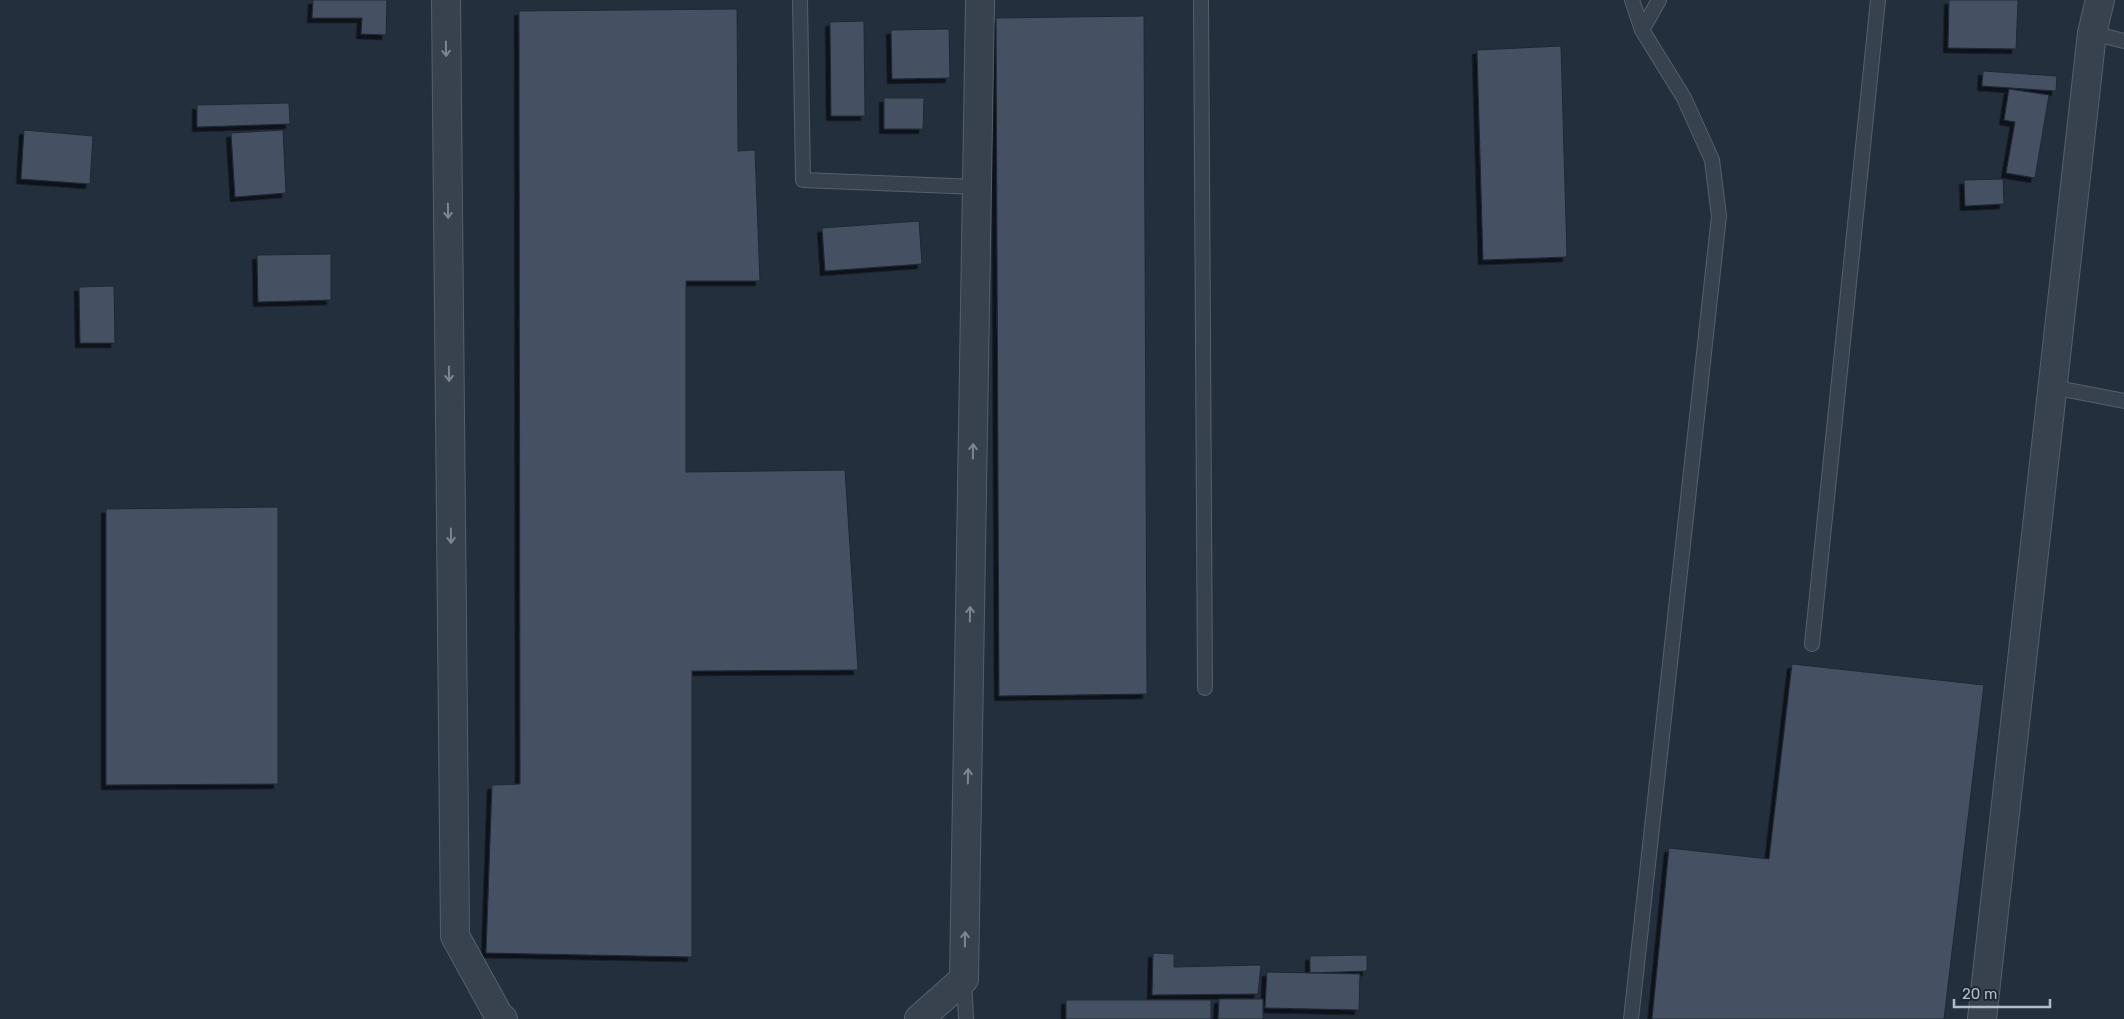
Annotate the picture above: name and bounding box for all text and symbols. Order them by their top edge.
one-way arrow [441,40,451,56]
one-way arrow [443,202,453,219]
one-way arrow [444,365,454,381]
one-way arrow [968,443,978,460]
one-way arrow [446,528,456,544]
one-way arrow [965,606,975,622]
one-way arrow [963,768,972,784]
one-way arrow [960,931,970,947]
scale bar [1954,976,2050,1008]
text: 20 m [1962,985,1997,1003]

